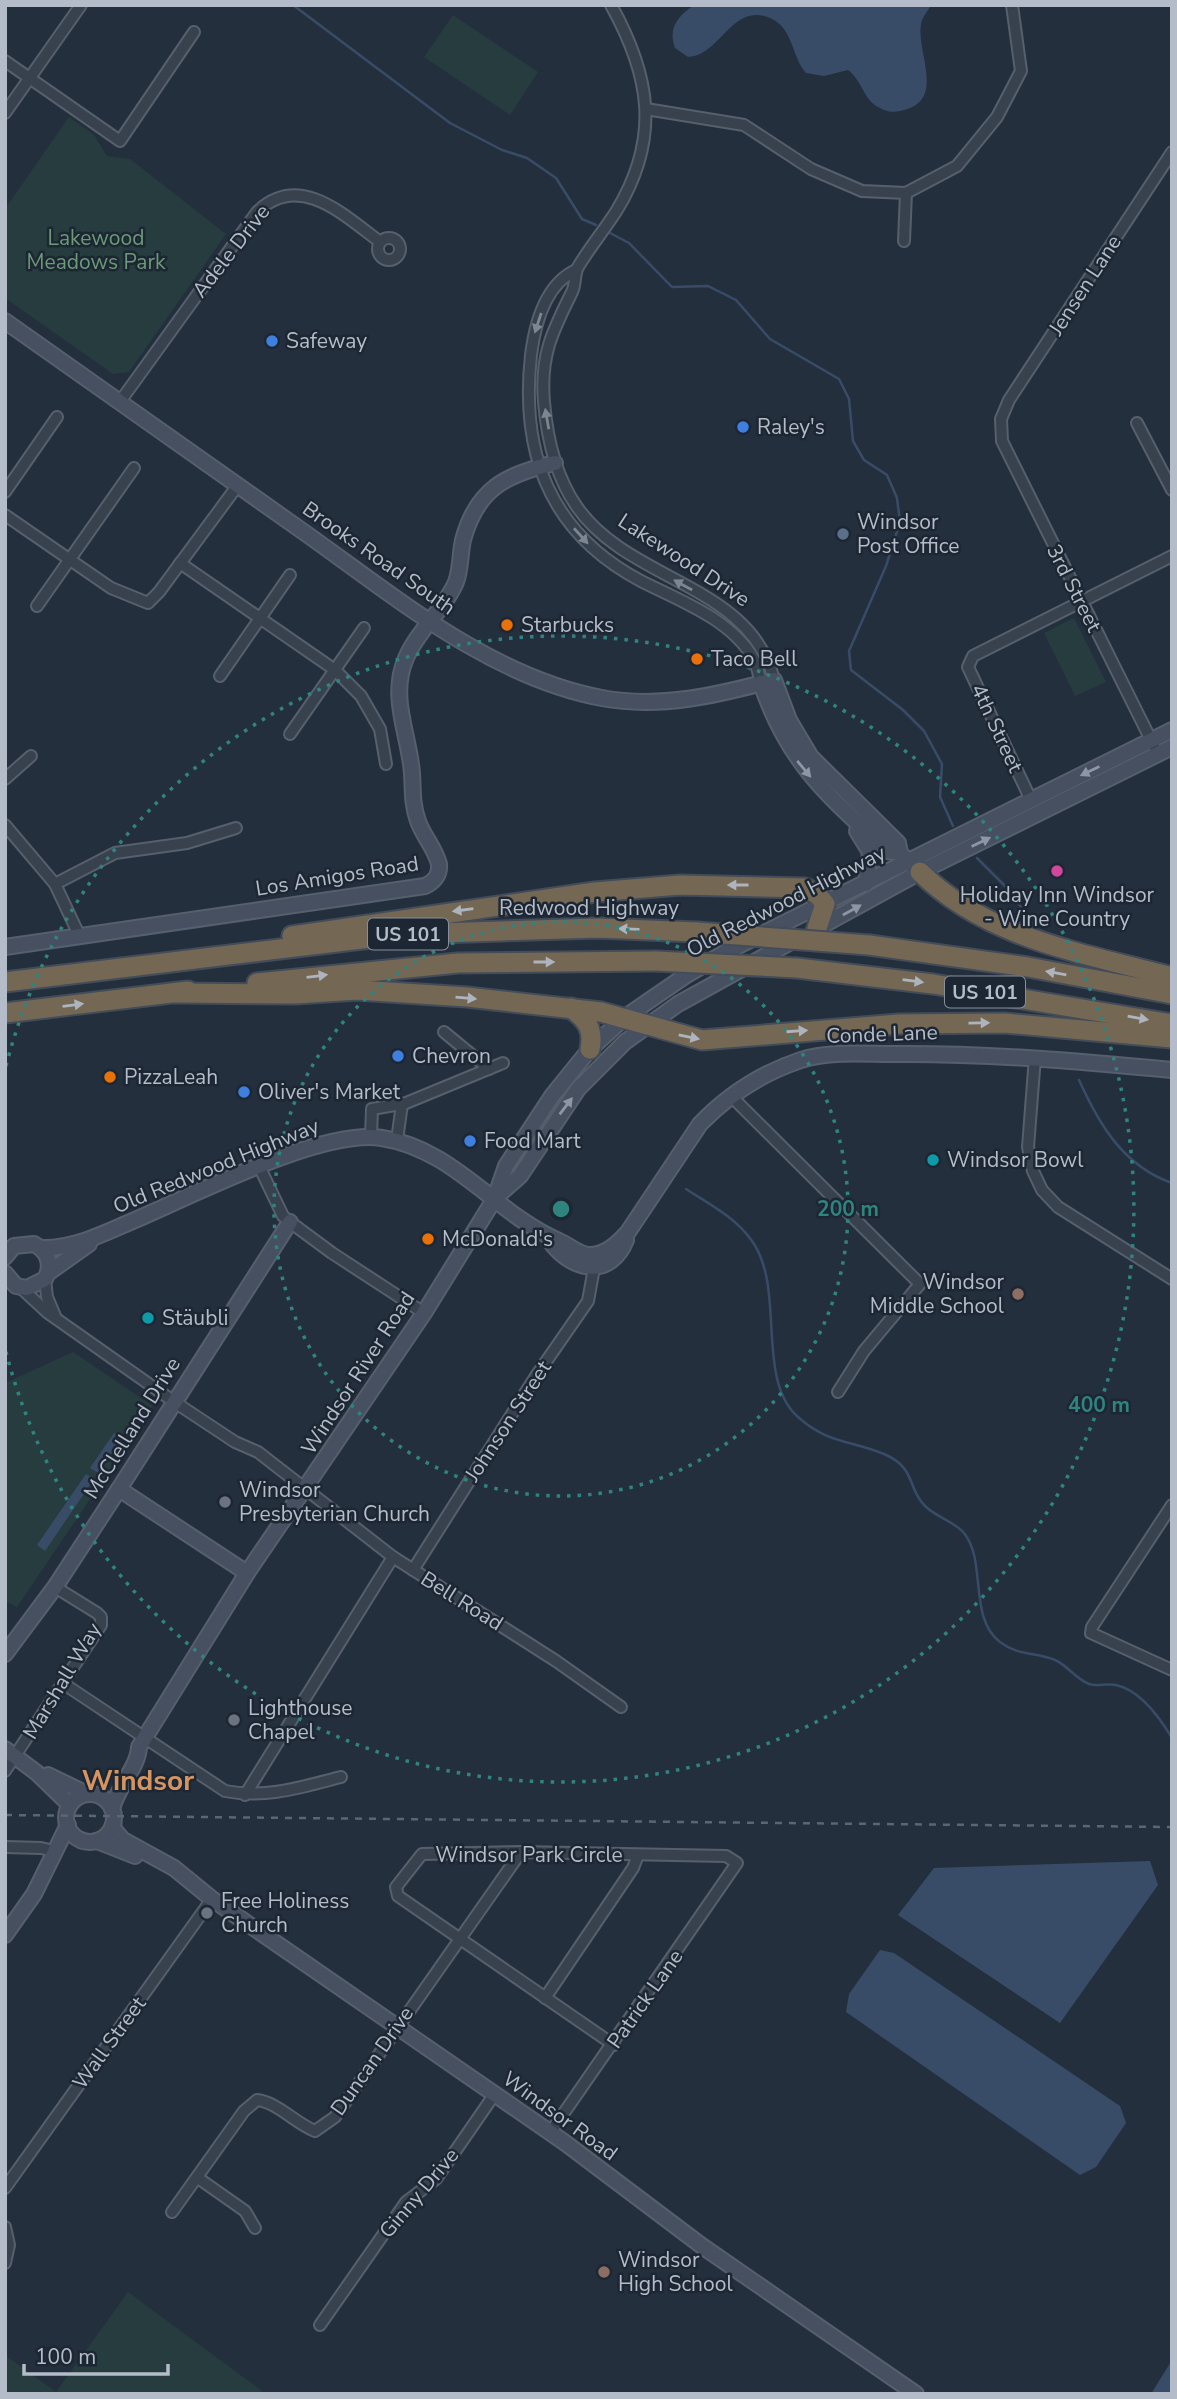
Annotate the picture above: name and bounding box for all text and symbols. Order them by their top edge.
street label: Adele Drive [186,199,276,303]
park label: Lakewood Meadows Park [27,224,166,276]
street label: Jensen Lane [1042,230,1128,341]
one-way arrow [533,313,543,334]
place label: Safeway [286,327,367,355]
marker: Safeway [264,333,280,349]
one-way arrow [541,408,552,430]
place label: Raley's [757,413,825,441]
marker: Raley's [735,419,751,435]
street label: Brooks Road South [297,495,461,621]
street label: Lakewood Drive [613,507,755,613]
place label: Windsor Post Office [857,508,959,560]
marker: Windsor Post Office [835,526,851,542]
one-way arrow [572,527,588,544]
street label: 3rd Street [1040,539,1108,637]
one-way arrow [673,579,693,591]
place label: Starbucks [521,611,614,639]
marker: Starbucks [499,617,515,633]
place label: Taco Bell [711,645,798,673]
marker: Taco Bell [689,651,705,667]
street label: 4th Street [964,679,1030,777]
one-way arrow [796,761,811,778]
one-way arrow [1080,765,1100,776]
one-way arrow [971,836,991,848]
street label: Old Redwood Highway [682,839,890,963]
street label: Los Amigos Road [253,849,421,903]
marker: Holiday Inn Windsor - Wine Country [1049,863,1065,879]
one-way arrow [727,879,749,891]
place label: Holiday Inn Windsor - Wine Country [960,881,1155,933]
street label: Redwood Highway [499,894,679,922]
one-way arrow [842,904,862,916]
one-way arrow [452,905,474,916]
road number: US 101 [368,918,448,950]
one-way arrow [618,924,640,935]
one-way arrow [533,956,555,968]
one-way arrow [1045,967,1067,978]
one-way arrow [306,970,328,981]
one-way arrow [902,976,924,987]
road number: US 101 [945,976,1025,1008]
one-way arrow [455,993,477,1004]
one-way arrow [62,999,84,1010]
one-way arrow [1127,1013,1149,1024]
one-way arrow [969,1017,991,1029]
street label: Conde Lane [826,1018,938,1050]
one-way arrow [786,1026,808,1037]
one-way arrow [678,1032,700,1043]
place label: Chevron [412,1042,491,1070]
marker: Chevron [390,1048,406,1064]
place label: PizzaLeah [124,1063,218,1091]
marker: PizzaLeah [102,1069,118,1085]
place label: Oliver's Market [258,1078,401,1106]
marker: Oliver's Market [236,1084,252,1100]
one-way arrow [559,1097,573,1115]
street label: Old Redwood Highway [109,1112,323,1220]
place label: Food Mart [484,1127,581,1155]
marker: Food Mart [462,1133,478,1149]
place label: Windsor Bowl [947,1146,1084,1174]
marker: Windsor Bowl [925,1152,941,1168]
text: 200 m [817,1195,879,1223]
centre of rings [549,1197,573,1221]
place label: McDonald's [442,1225,553,1253]
marker: McDonald's [420,1231,436,1247]
place label: Windsor Middle School [870,1268,1005,1320]
street label: Windsor River Road [295,1286,421,1460]
marker: Windsor Middle School [1010,1286,1026,1302]
place label: Stäubli [162,1304,228,1332]
marker: Stäubli [140,1310,156,1326]
street label: McClelland Drive [77,1352,187,1504]
street label: Johnson Street [458,1355,558,1488]
text: 400 m [1068,1391,1130,1419]
place label: Windsor Presbyterian Church [239,1476,430,1528]
marker: Windsor Presbyterian Church [217,1494,233,1510]
street label: Bell Road [416,1565,508,1637]
street label: Marshall Way [16,1617,108,1744]
place label: Lighthouse Chapel [248,1694,353,1746]
marker: Lighthouse Chapel [226,1712,242,1728]
district label: Windsor [82,1762,194,1800]
street label: Windsor Park Circle [435,1841,623,1869]
place label: Free Holiness Church [221,1887,349,1939]
marker: Free Holiness Church [199,1905,215,1921]
street label: Patrick Lane [601,1944,689,2054]
street label: Wall Street [66,1990,152,2095]
street label: Duncan Drive [324,2001,420,2121]
street label: Windsor Road [497,2065,623,2167]
street label: Ginny Drive [373,2142,465,2244]
place label: Windsor High School [618,2246,733,2298]
marker: Windsor High School [596,2264,612,2280]
scale bar [24,2332,168,2376]
text: 100 m [35,2343,96,2371]

